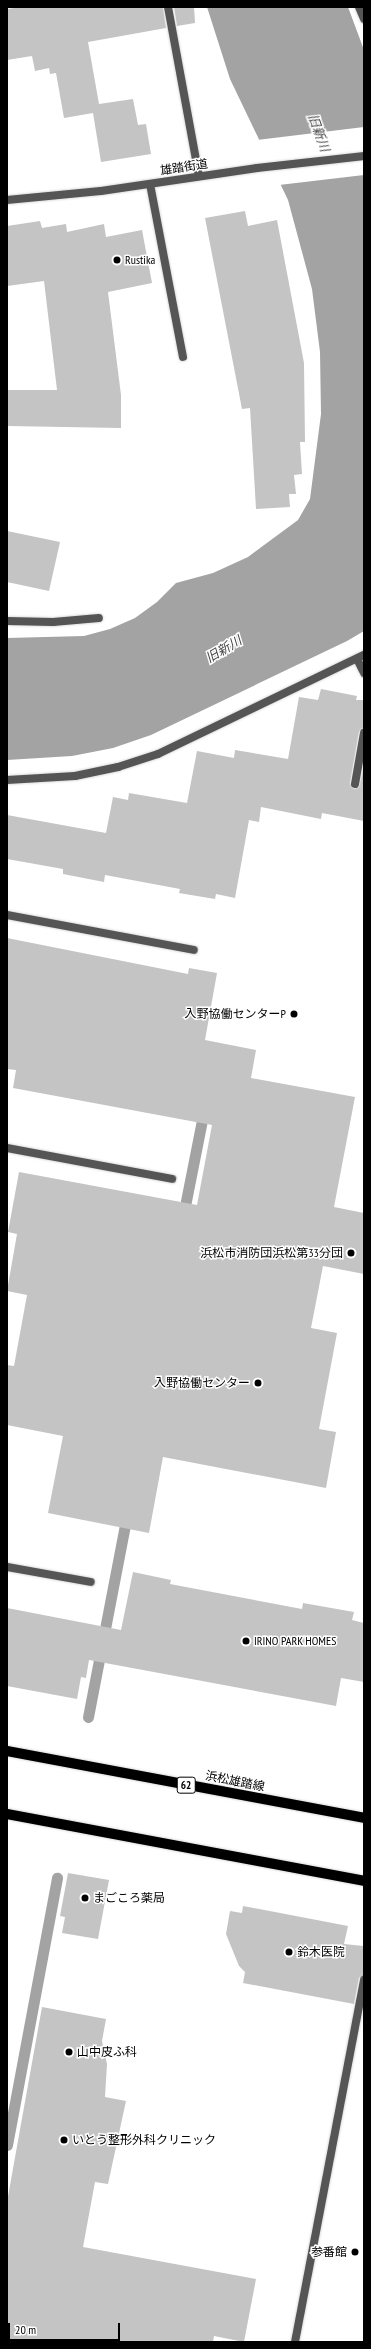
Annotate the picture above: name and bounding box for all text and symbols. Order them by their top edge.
water label: 旧新川 [304,112,332,154]
street label: 雄踏街道 [159,156,209,178]
place label: Rustika [125,253,155,267]
marker: Rustika [112,255,122,265]
water label: 旧新川 [203,633,245,667]
place label: 入野協働センターP [185,1007,286,1021]
marker: 入野協働センターP [289,1009,299,1019]
place label: 浜松市消防団浜松第33分団 [200,1246,343,1260]
marker: 浜松市消防団浜松第33分団 [346,1248,356,1258]
place label: 入野協働センター [154,1376,250,1390]
marker: 入野協働センター [253,1378,263,1388]
place label: IRINO PARK HOMES [254,1634,337,1648]
marker: IRINO PARK HOMES [241,1636,251,1646]
street label: 浜松雄踏線 [204,1768,266,1794]
road number: 62 [176,1776,196,1794]
place label: まごころ薬局 [93,1891,165,1905]
marker: まごころ薬局 [80,1893,90,1903]
place label: 鈴木医院 [297,1945,345,1959]
marker: 鈴木医院 [284,1947,294,1957]
place label: 山中皮ふ科 [77,2045,137,2059]
marker: 山中皮ふ科 [64,2047,74,2057]
place label: いとう整形外科クリニック [72,2133,216,2147]
marker: いとう整形外科クリニック [59,2135,69,2145]
place label: 参番館 [311,2245,347,2259]
marker: 参番館 [350,2247,360,2257]
scale bar [10,2315,122,2341]
text: 20 m [15,2322,36,2337]

